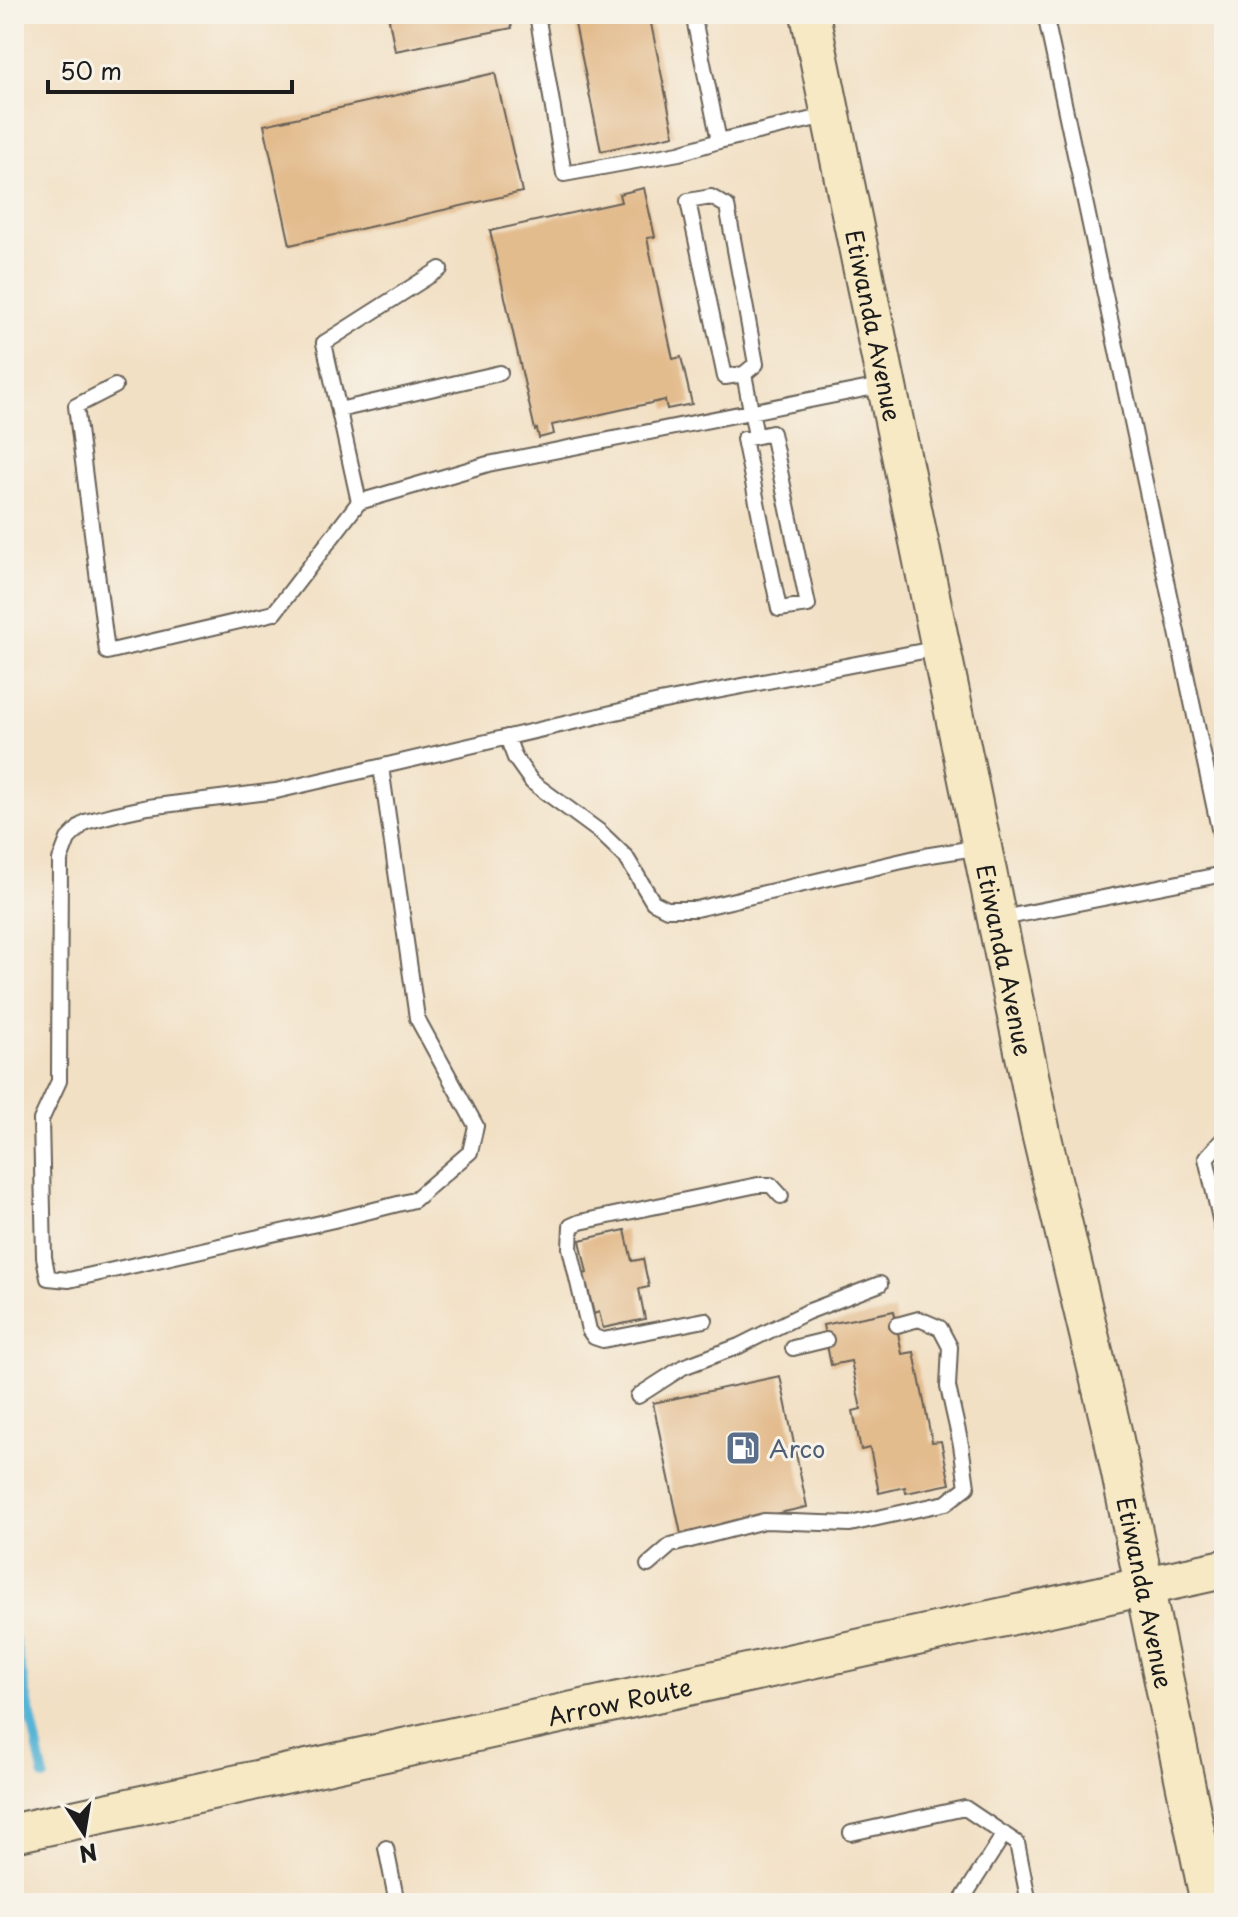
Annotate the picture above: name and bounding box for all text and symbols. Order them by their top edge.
scale bar [48,44,292,94]
text: 50 m [60,52,122,88]
street label: Etiwanda Avenue [837,226,912,425]
street label: Etiwanda Avenue [968,861,1043,1059]
fuel station icon: Arco [724,1429,762,1467]
place label: Arco [769,1430,825,1466]
street label: Etiwanda Avenue [1108,1493,1183,1692]
street label: Arrow Route [544,1668,695,1734]
north arrow [44,1793,124,1873]
text: N [77,1836,100,1872]

